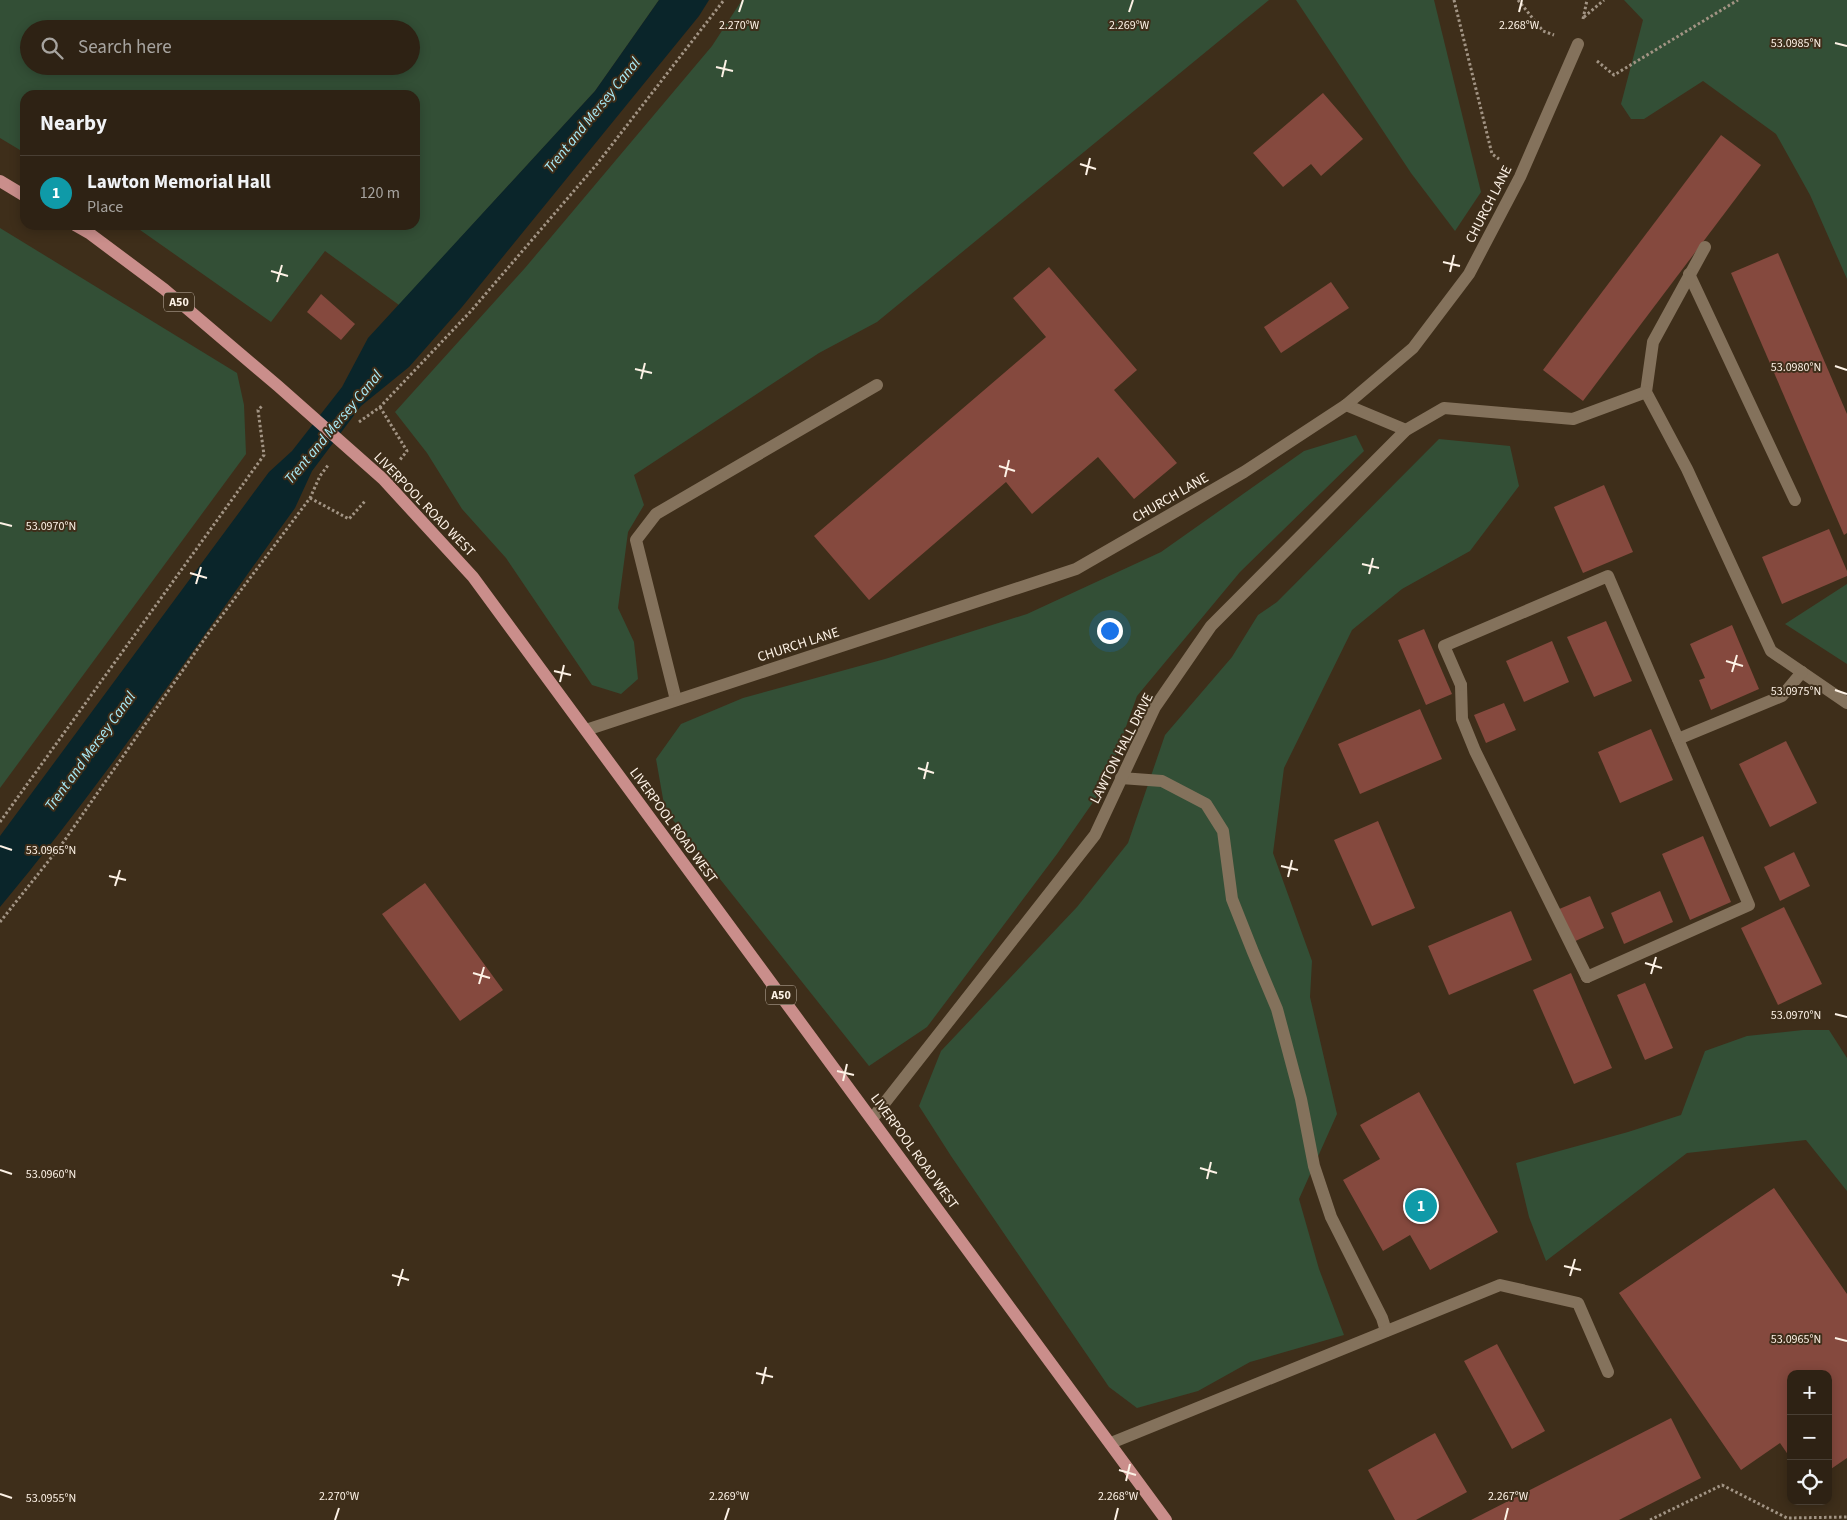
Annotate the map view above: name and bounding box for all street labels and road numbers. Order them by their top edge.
street label: CHURCH LANE [1461,162,1517,247]
road number: A50 [164,292,194,312]
street label: LIVERPOOL ROAD WEST [369,448,480,562]
street label: CHURCH LANE [1129,468,1212,528]
street label: CHURCH LANE [755,622,842,668]
street label: LAWTON HALL DRIVE [1085,690,1158,807]
street label: LIVERPOOL ROAD WEST [624,764,722,888]
road number: A50 [766,986,796,1004]
street label: LIVERPOOL ROAD WEST [865,1090,963,1214]

